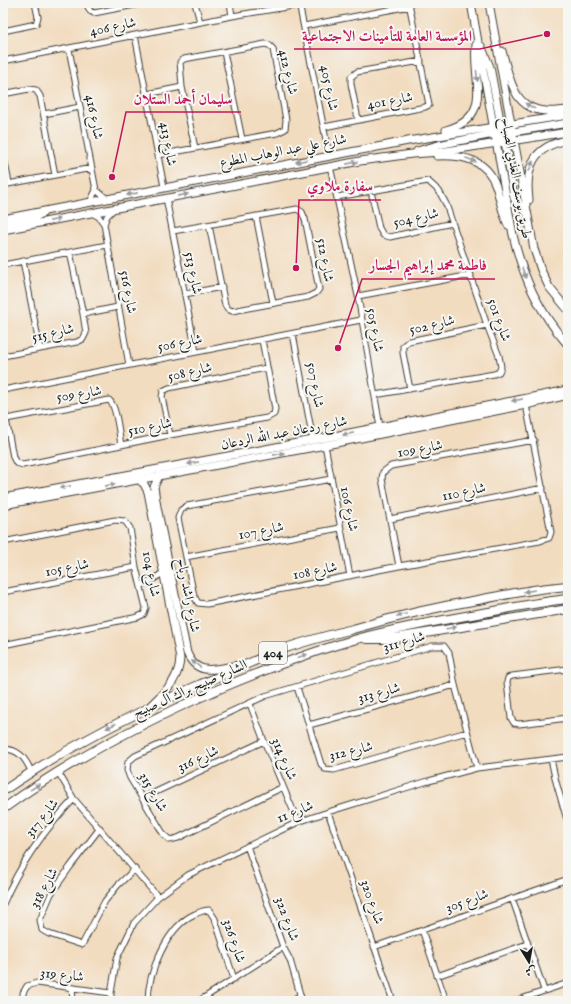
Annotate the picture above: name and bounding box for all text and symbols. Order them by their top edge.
street label: شارع 406 [88,13,138,43]
callout: المؤسسة العامة للتأمينات الاجتماعية [294,22,480,49]
text: المؤسسة العامة للتأمينات الاجتماعية [302,25,472,46]
street label: شارع 412 [272,48,302,97]
street label: شارع 405 [314,64,342,113]
one-way arrow [474,70,480,82]
callout: سليمان أحمد الستلان [126,85,241,112]
text: سليمان أحمد الستلان [133,88,233,109]
street label: شارع 401 [366,88,415,116]
street label: شارع 416 [79,93,107,141]
one-way arrow [524,103,536,110]
street label: طريق يوسف العذبي الصباح [493,116,536,241]
street label: شارع 413 [153,120,181,168]
street label: شارع علي عبد الوهاب المطوع [218,130,349,175]
one-way arrow [295,158,307,164]
one-way arrow [466,158,478,164]
one-way arrow [345,159,358,165]
one-way arrow [528,160,534,171]
callout: سفارة ملاوي [299,173,381,200]
text: سفارة ملاوي [307,177,373,198]
one-way arrow [126,191,138,197]
one-way arrow [177,192,189,198]
street label: شارع 504 [391,204,441,234]
one-way arrow [49,216,61,222]
street label: شارع 512 [310,237,338,284]
street label: شارع 513 [178,250,206,296]
callout: فاطمة محمد إبراهيم الجسار [362,252,495,279]
text: فاطمة محمد إبراهيم الجسار [367,256,487,280]
one-way arrow [521,267,527,279]
street label: شارع 516 [113,269,141,315]
street label: شارع 501 [481,296,515,345]
street label: شارع 505 [360,307,388,354]
street label: شارع 502 [408,311,457,341]
street label: شارع 515 [30,319,76,349]
street label: شارع 506 [156,330,204,358]
street label: شارع 508 [166,358,214,388]
street label: شارع 507 [300,361,328,410]
street label: شارع 509 [55,382,103,408]
one-way arrow [511,398,523,404]
street label: شارع ردعان عبد الله الردعان [219,409,349,456]
street label: شارع 510 [126,414,174,442]
one-way arrow [342,431,354,437]
street label: شارع 109 [396,436,444,464]
one-way arrow [273,450,285,456]
one-way arrow [187,460,199,466]
street label: شارع 110 [440,479,488,507]
one-way arrow [104,482,116,488]
one-way arrow [59,484,71,490]
street label: شارع 106 [334,485,362,533]
street label: شارع 107 [237,518,286,546]
street label: شارع 104 [136,550,164,599]
street label: شارع 105 [43,555,91,583]
street label: شارع راشد رباح [169,556,204,634]
street label: شارع 108 [291,558,339,586]
one-way arrow [523,588,535,594]
one-way arrow [396,613,408,619]
one-way arrow [445,625,457,631]
street label: شارع 311 [381,627,428,659]
road number: 404 [259,642,287,664]
one-way arrow [297,653,309,659]
street label: الشارع صبيح براك آل صبيح [130,656,251,725]
one-way arrow [191,660,202,668]
street label: شارع 313 [356,679,403,709]
one-way arrow [105,723,117,729]
street label: شارع 314 [265,735,301,784]
street label: شارع 312 [327,737,375,767]
street label: شارع 316 [174,742,222,778]
street label: شارع 315 [133,769,172,816]
one-way arrow [29,783,41,790]
street label: شارع 317 [21,795,65,842]
street label: شارع 11 [274,797,317,829]
street label: شارع 318 [26,865,64,912]
street label: شارع 320 [354,877,388,927]
street label: شارع 305 [443,885,492,919]
street label: شارع 322 [269,894,303,944]
street label: شارع 326 [217,917,250,966]
north arrow [509,942,549,982]
text: ش [524,963,537,979]
street label: شارع 319 [39,964,85,988]

